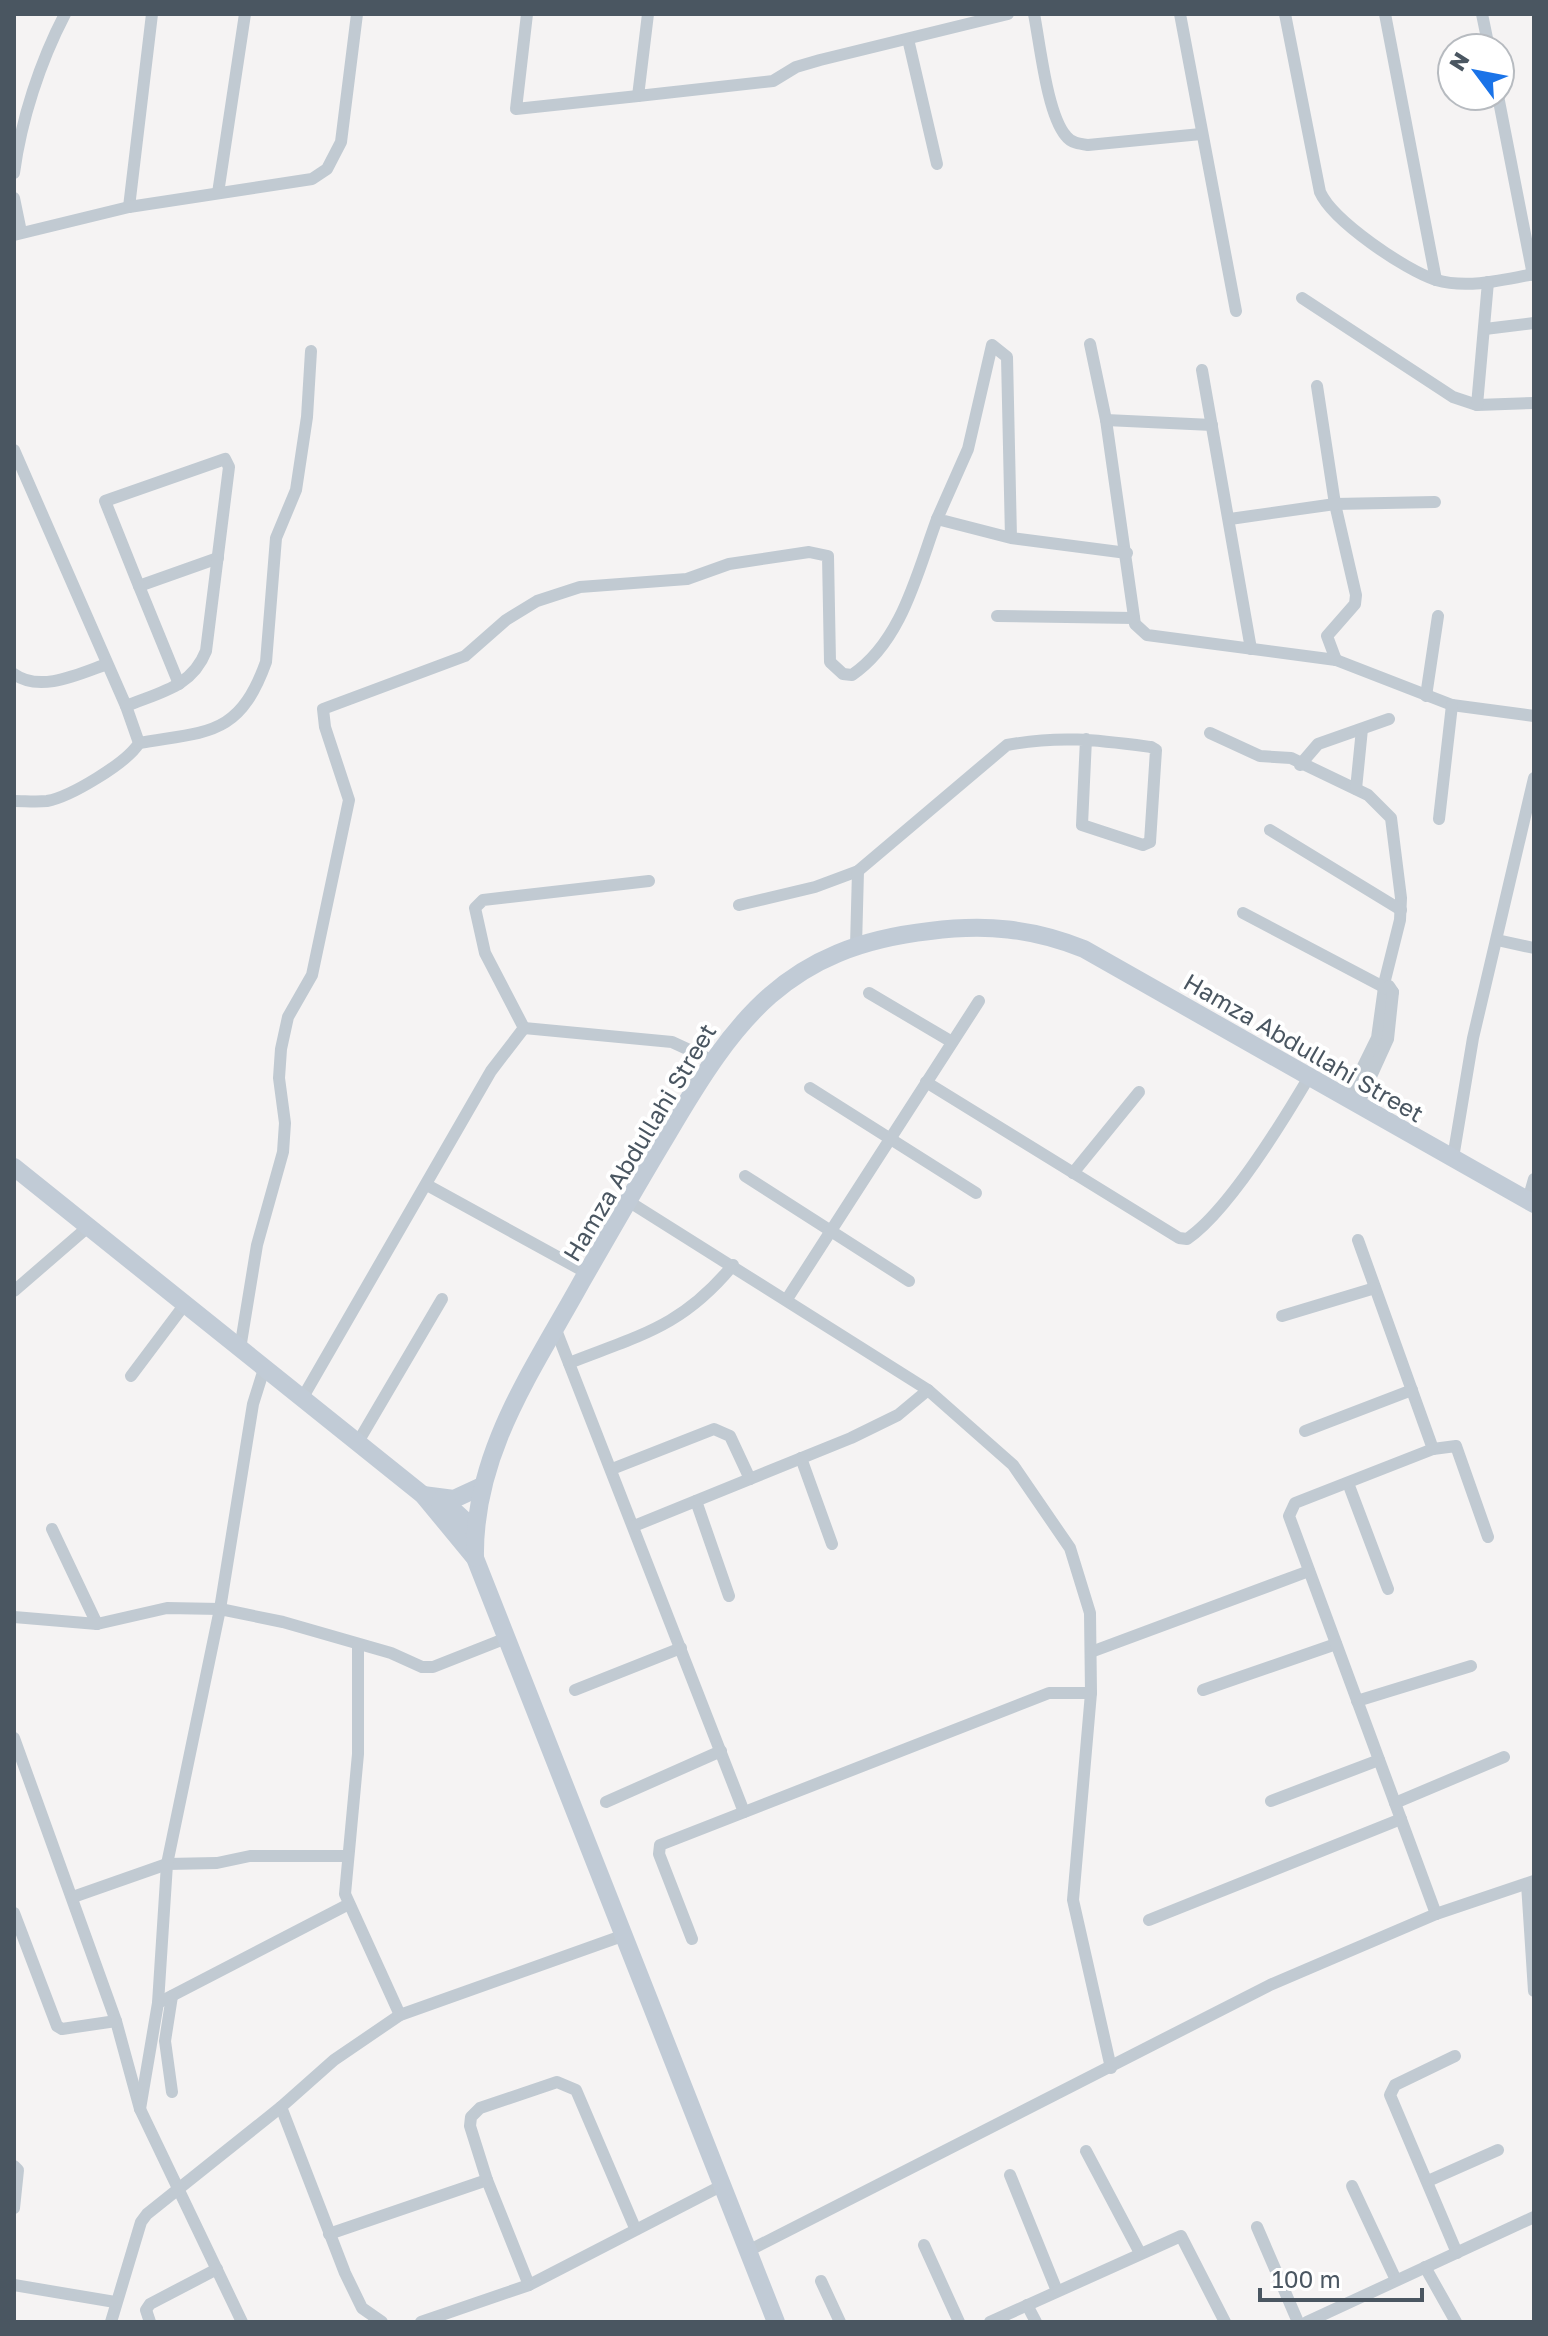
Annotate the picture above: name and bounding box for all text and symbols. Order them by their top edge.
north arrow [1436,32,1516,112]
text: N [1443,47,1474,75]
street label: Hamza Abdullahi Street [1179,966,1429,1128]
street label: Hamza Abdullahi Street [556,1018,722,1266]
scale bar [1260,2252,1422,2302]
text: 100 m [1272,2264,1341,2293]

